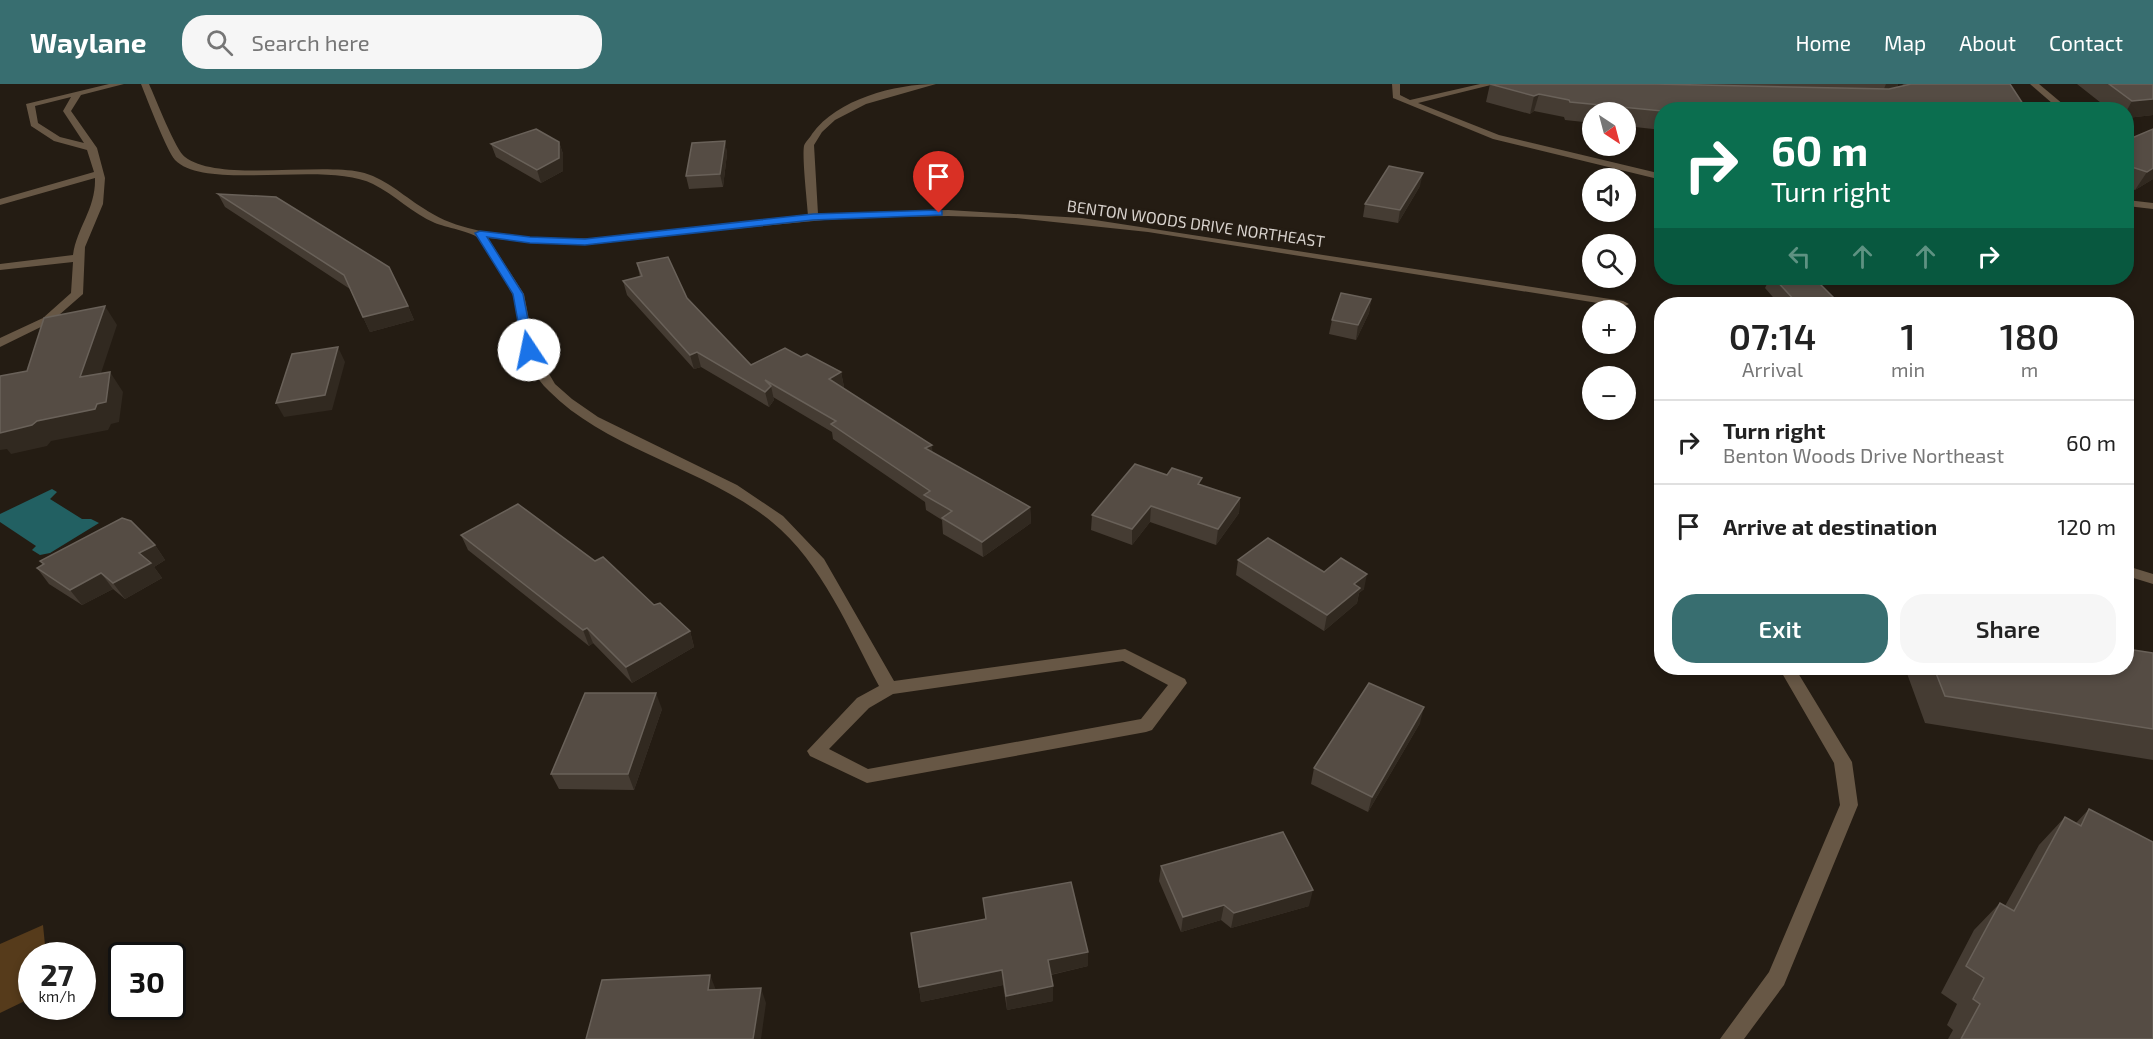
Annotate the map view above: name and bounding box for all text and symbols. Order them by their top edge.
search box [182,15,602,69]
text: Waylane [30,25,146,59]
icon: search [203,26,236,59]
text: Search here [251,29,370,55]
text: Home [1795,30,1851,55]
text: Map [1884,30,1926,55]
text: About [1959,30,2016,55]
text: Contact [2049,30,2123,55]
north arrow [1582,102,1636,156]
map controls [1582,102,1636,420]
text: 60 m [1771,124,1868,174]
icon: right [1672,126,1750,204]
pin [913,151,964,213]
icon: arrive [922,160,955,193]
button: sound [1582,168,1636,222]
text: Turn right [1771,175,1891,207]
street label: BENTON WOODS DRIVE NORTHEAST [1066,195,1326,251]
button: search [1582,234,1636,288]
icon: left [1783,240,1816,273]
icon: ahead [1846,240,1879,273]
icon: ahead [1909,240,1942,273]
icon: right [1972,240,2005,273]
button: + [1582,300,1636,354]
text: 07:14 [1729,314,1816,357]
text: 1 [1901,314,1916,357]
text: 180 [2000,314,2059,357]
position arrow [497,318,561,382]
text: Arrival [1742,357,1803,381]
text: min [1891,357,1925,381]
text: m [2021,357,2038,381]
button: − [1582,366,1636,420]
text: Turn right [1723,417,1825,443]
icon: right [1672,426,1705,459]
text: 60 m [2066,429,2116,455]
text: Benton Woods Drive Northeast [1723,443,2004,467]
icon: arrive [1672,510,1705,543]
text: Arrive at destination [1723,513,1937,539]
text: 120 m [2057,513,2116,539]
button: Exit [1672,594,1888,663]
button: Share [1900,594,2116,663]
speed limit sign: 30 [108,942,186,1020]
text: 27 [40,956,74,992]
text: km/h [38,987,76,1005]

